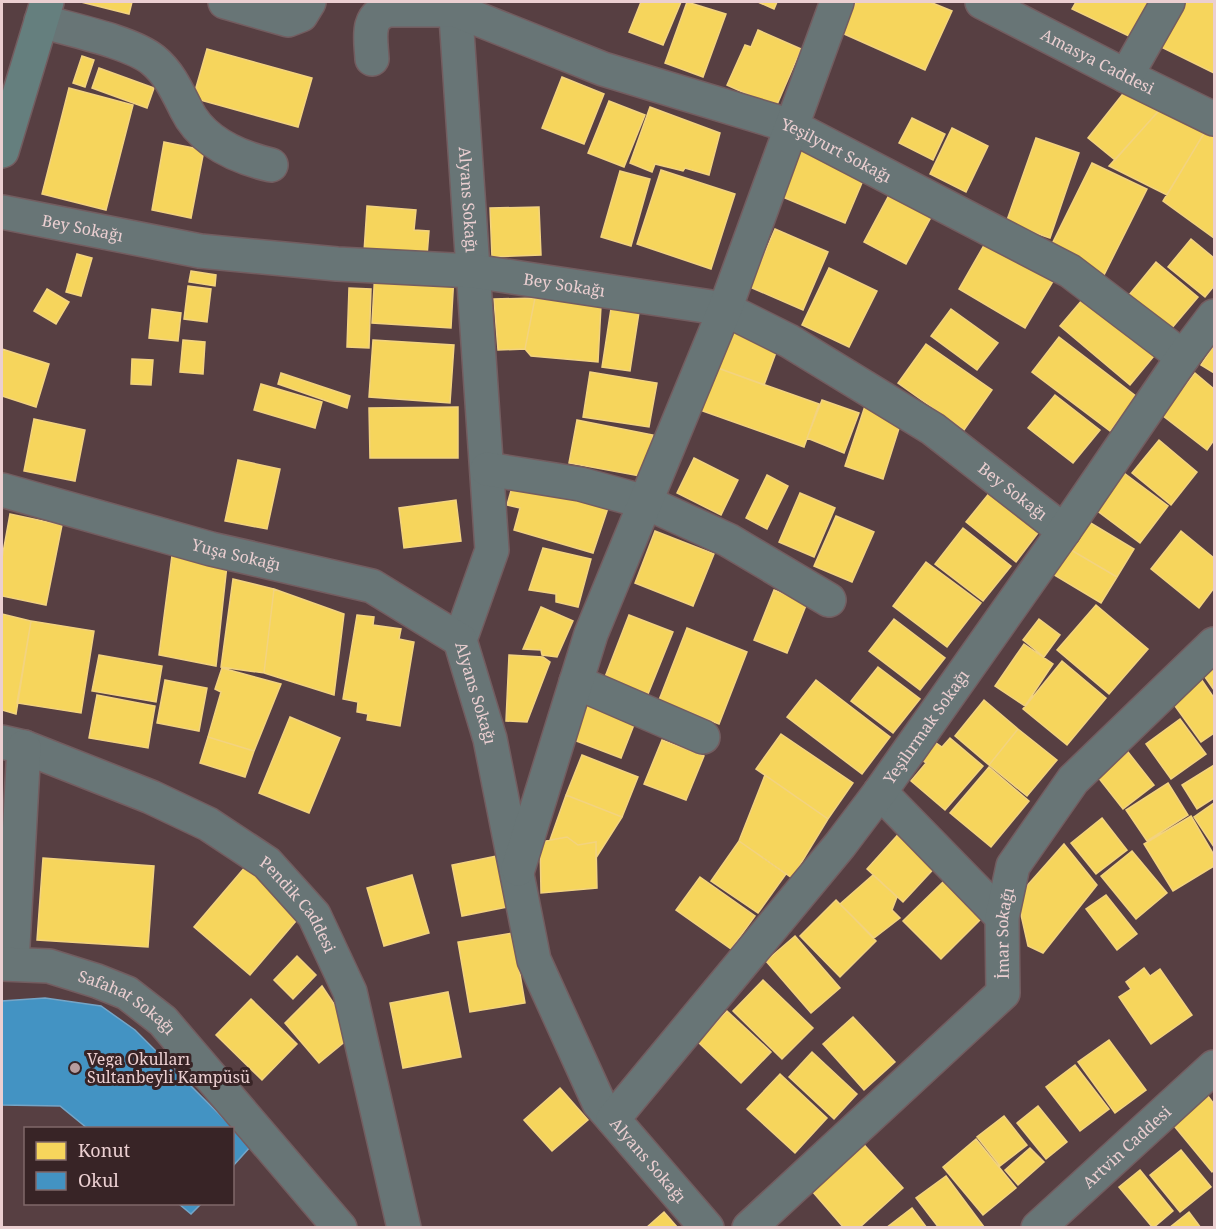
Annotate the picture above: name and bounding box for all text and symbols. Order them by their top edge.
street label: Amasya Caddesi [1037,23,1158,99]
street label: Yeşilyurt Sokağı [778,112,896,187]
street label: Alyans Sokağı [454,146,483,253]
street label: Bey Sokağı [40,209,125,247]
street label: Bey Sokağı [522,268,607,302]
street label: Bey Sokağı [974,457,1052,525]
street label: Yuşa Sokağı [188,533,283,576]
street label: Alyans Sokağı [450,639,502,746]
street label: Yeşilırmak Sokağı [877,665,974,789]
street label: Pendik Caddesi [256,850,341,956]
street label: İmar Sokağı [991,885,1019,979]
street label: Safahat Sokağı [75,965,181,1039]
place label: Vega Okulları Sultanbeyli Kampüsü [87,1048,250,1088]
marker: Vega Okulları Sultanbeyli Kampüsü [68,1061,82,1075]
street label: Artvin Caddesi [1078,1101,1176,1193]
street label: Alyans Sokağı [605,1113,691,1207]
legend [24,1127,234,1205]
text: Konut [78,1138,130,1162]
text: Okul [78,1168,119,1192]

